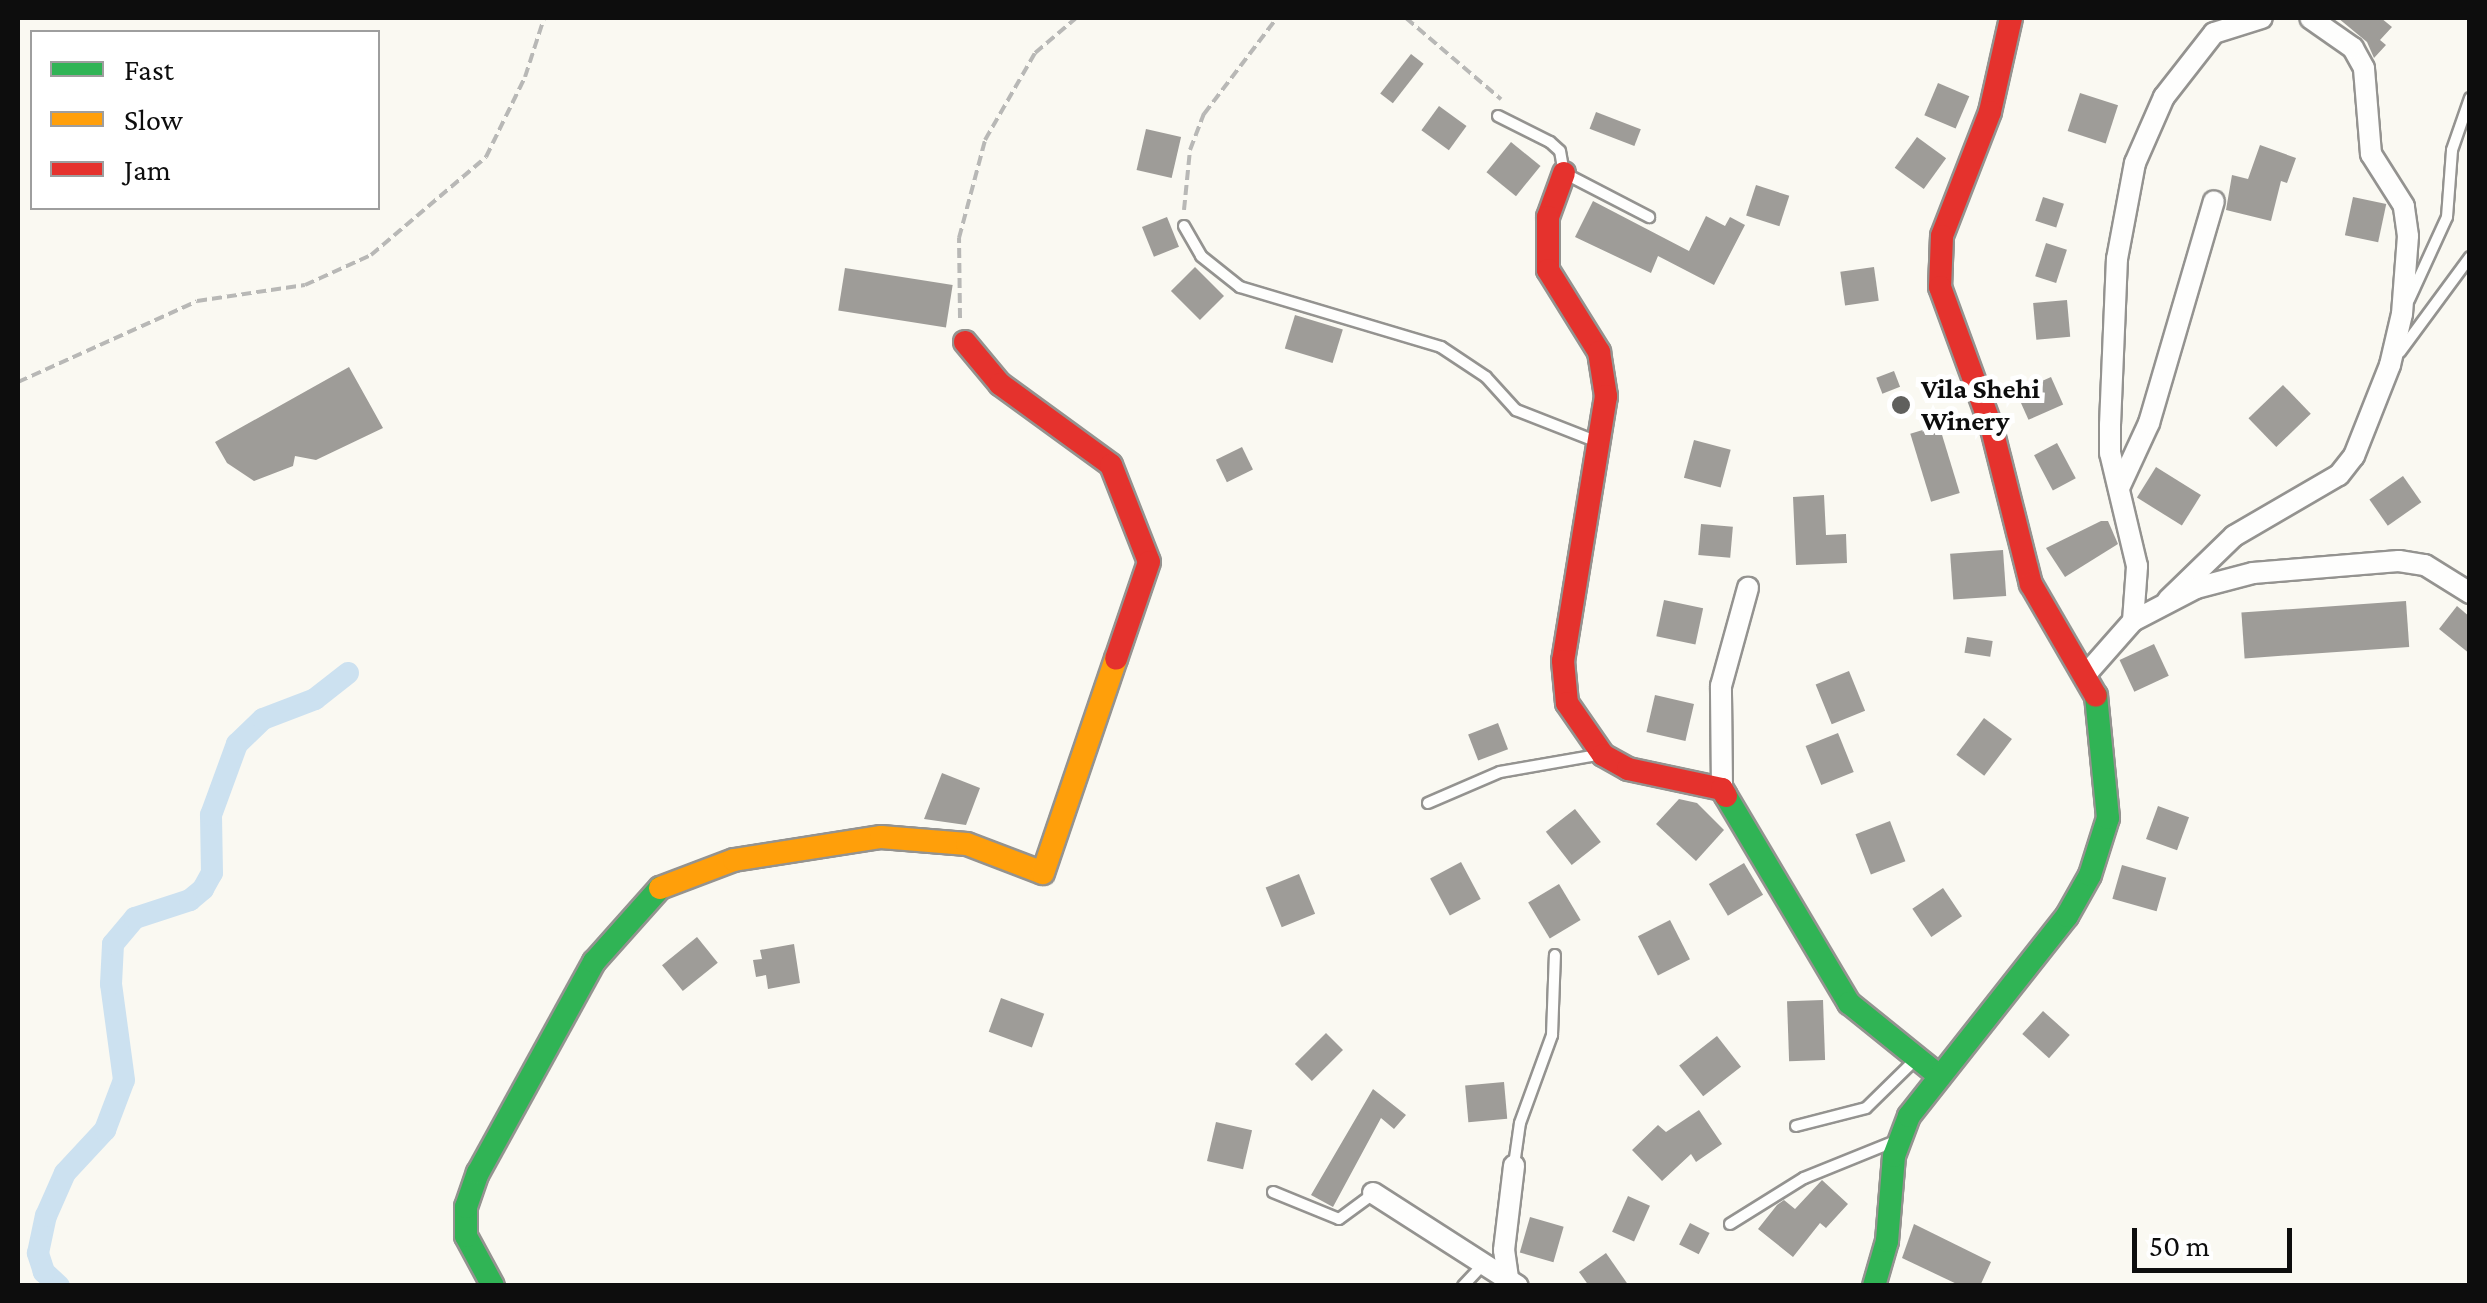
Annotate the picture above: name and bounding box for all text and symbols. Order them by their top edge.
legend [30,30,380,210]
text: Fast [124,53,174,86]
text: Slow [124,103,183,136]
text: Jam [124,153,171,186]
place label: Vila Shehi Winery [1921,372,2040,438]
marker: Vila Shehi Winery [1890,394,1912,416]
scale bar [2137,1208,2297,1270]
text: 50 m [2149,1229,2210,1262]

